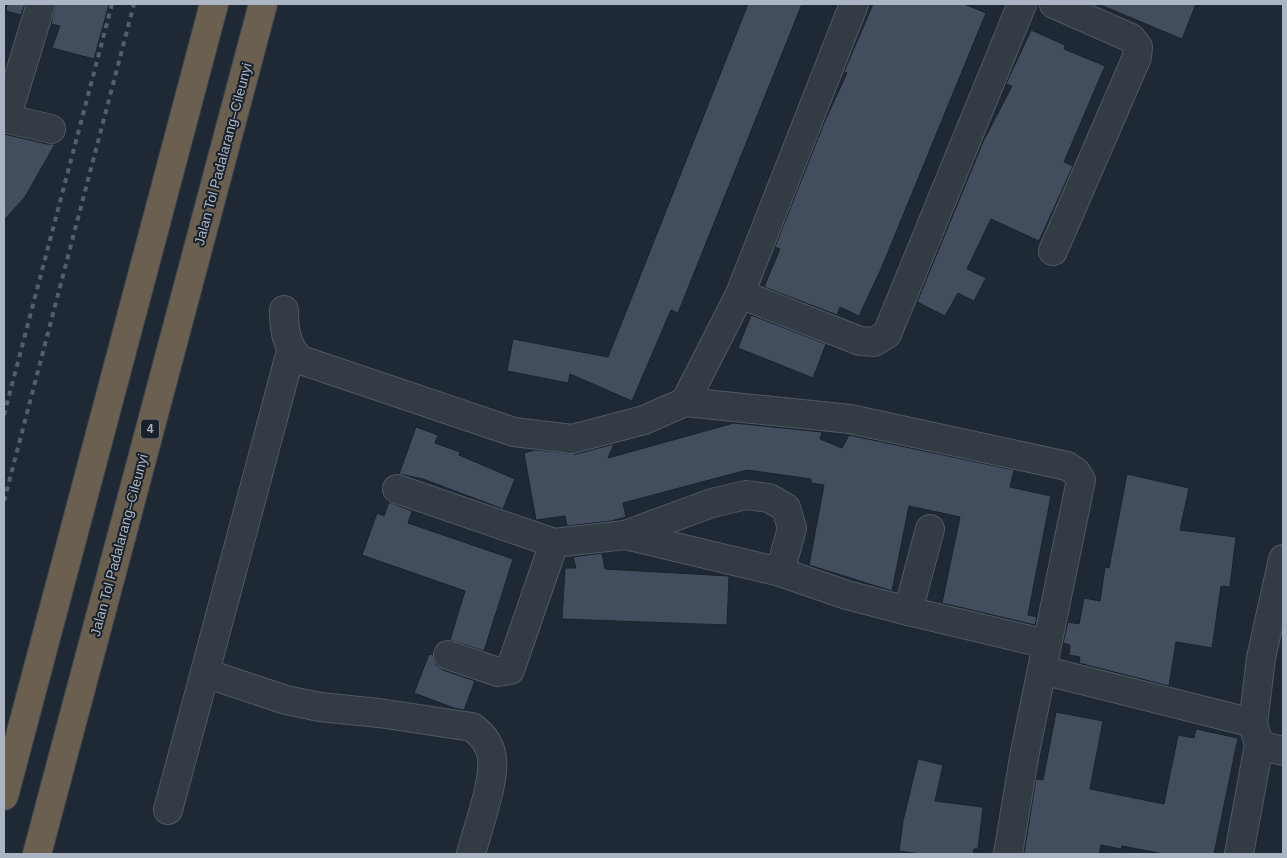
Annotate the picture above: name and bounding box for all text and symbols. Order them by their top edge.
street label: Jalan Tol Padalarang–Cileunyi [191,61,255,247]
road number: 4 [141,419,159,438]
street label: Jalan Tol Padalarang–Cileunyi [87,452,151,638]

